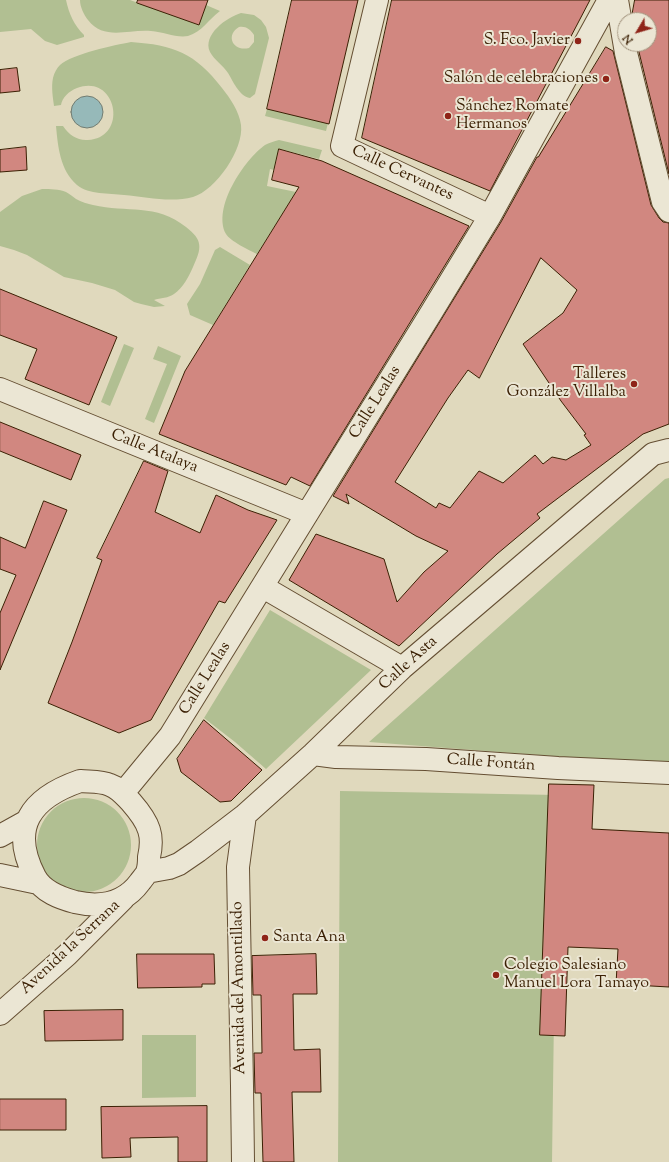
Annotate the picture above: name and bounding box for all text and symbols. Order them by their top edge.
north arrow [617,12,657,52]
text: N [619,30,637,47]
place label: S. Fco. Javier [484,31,570,51]
marker: S. Fco. Javier [573,36,583,46]
place label: Salón de celebraciones [444,69,598,89]
marker: Salón de celebraciones [601,74,611,84]
place label: Sánchez Romate Hermanos [456,97,569,135]
marker: Sánchez Romate Hermanos [443,111,453,121]
street label: Calle Cervantes [348,142,456,206]
street label: Calle Lealas [346,363,406,443]
place label: Talleres González Villalba [507,365,626,403]
marker: Talleres González Villalba [629,379,639,389]
street label: Calle Atalaya [108,426,200,478]
street label: Calle Asta [376,633,442,695]
street label: Calle Lealas [176,639,236,719]
street label: Calle Fontán [446,751,536,777]
street label: Avenida la Serrana [17,897,125,999]
street label: Avenida del Amontillado [229,901,251,1075]
place label: Santa Ana [273,928,345,948]
marker: Santa Ana [260,933,270,943]
place label: Colegio Salesiano Manuel Lora Tamayo [504,956,649,994]
marker: Colegio Salesiano Manuel Lora Tamayo [491,970,501,980]

